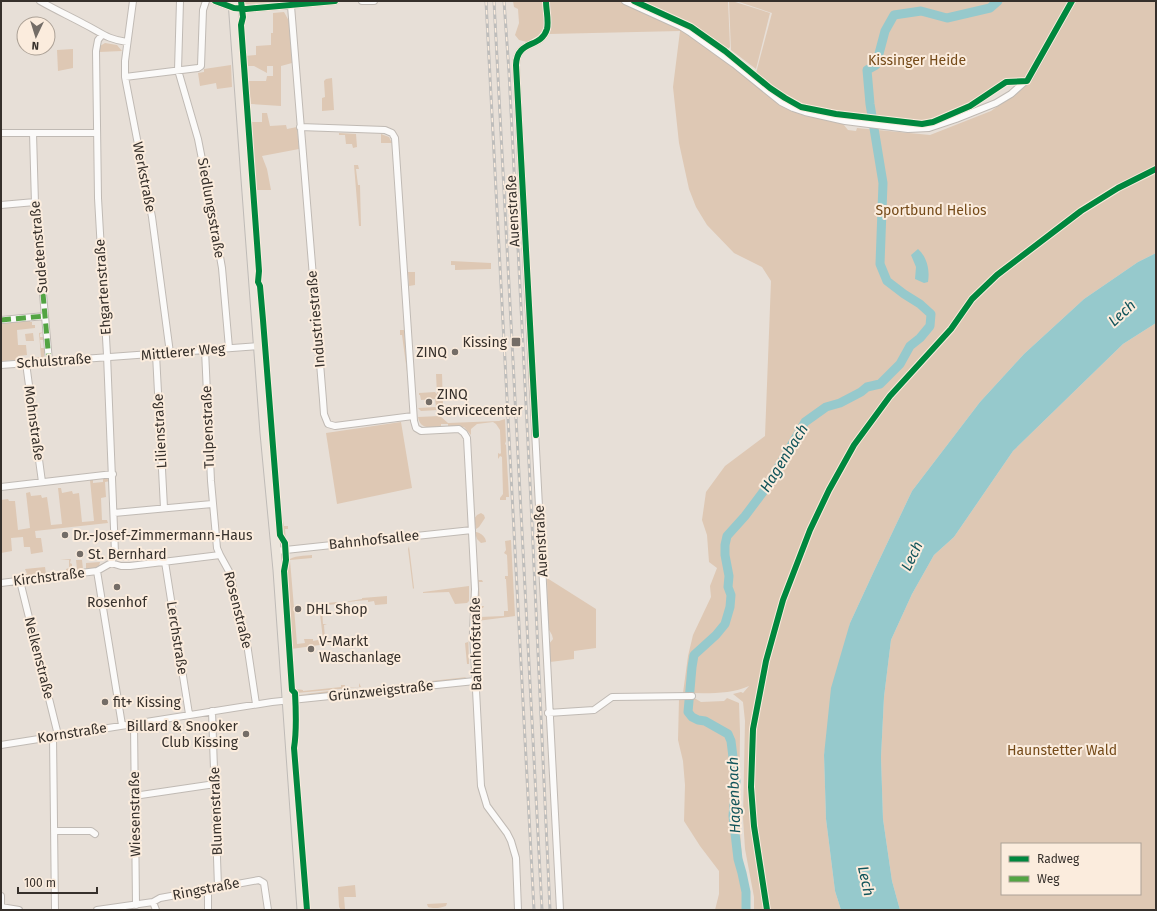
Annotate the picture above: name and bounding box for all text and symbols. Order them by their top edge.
north arrow [16,16,56,56]
text: N [31,39,39,52]
park label: Kissinger Heide [868,52,966,69]
street label: Werkstraße [129,140,159,214]
street label: Siedlungsstraße [194,156,228,260]
street label: Auenstraße [503,175,523,247]
street label: Sudetenstraße [27,200,51,294]
park label: Sportbund Helios [875,202,987,219]
street label: Ehgartenstraße [91,238,115,336]
street label: Industriestraße [303,270,329,368]
water label: Lech [1105,296,1139,330]
place label: Kissing [462,334,508,351]
marker: Kissing [510,336,522,348]
street label: Mittlerer Weg [140,340,227,364]
place label: ZINQ [416,344,447,361]
marker: ZINQ [450,347,460,357]
street label: Schulstraße [16,350,92,372]
street label: Mohnstraße [20,384,48,462]
street label: Tulpenstraße [198,385,218,469]
place label: ZINQ Servicecenter [437,386,523,419]
street label: Lilienstraße [150,393,170,469]
marker: ZINQ Servicecenter [424,397,434,407]
water label: Hagenbach [756,421,812,495]
street label: Auenstraße [531,505,551,577]
place label: Dr.-Josef-Zimmermann-Haus [73,527,253,544]
street label: Bahnhofsallee [328,527,420,553]
marker: Dr.-Josef-Zimmermann-Haus [60,530,70,540]
water label: Lech [897,538,927,574]
place label: St. Bernhard [88,546,167,563]
marker: St. Bernhard [75,549,85,559]
street label: Kirchstraße [12,564,86,590]
street label: Rosenstraße [220,570,256,650]
marker: Rosenhof [112,582,122,592]
place label: Rosenhof [87,594,148,611]
street label: Bahnhofstraße [467,597,485,691]
street label: Lerchstraße [163,600,191,676]
place label: DHL Shop [306,601,368,618]
marker: DHL Shop [293,604,303,614]
street label: Nelkenstraße [21,615,57,701]
place label: V-Markt Waschanlage [319,633,401,666]
marker: V-Markt Waschanlage [306,644,316,654]
street label: Grünzweigstraße [328,677,434,705]
place label: fit+ Kissing [113,694,182,711]
marker: fit+ Kissing [100,697,110,707]
place label: Billard & Snooker Club Kissing [127,718,239,751]
street label: Kornstraße [36,719,108,747]
marker: Billard & Snooker Club Kissing [241,729,251,739]
park label: Haunstetter Wald [1007,742,1117,759]
water label: Hagenbach [724,756,744,834]
street label: Blumenstraße [206,766,226,856]
street label: Wiesenstraße [126,771,144,857]
legend [1001,843,1141,895]
text: Radweg [1037,852,1080,866]
water label: Lech [854,864,878,898]
scale bar [18,869,97,895]
text: Weg [1037,872,1060,886]
street label: Ringstraße [171,874,241,904]
text: 100 m [24,876,56,890]

